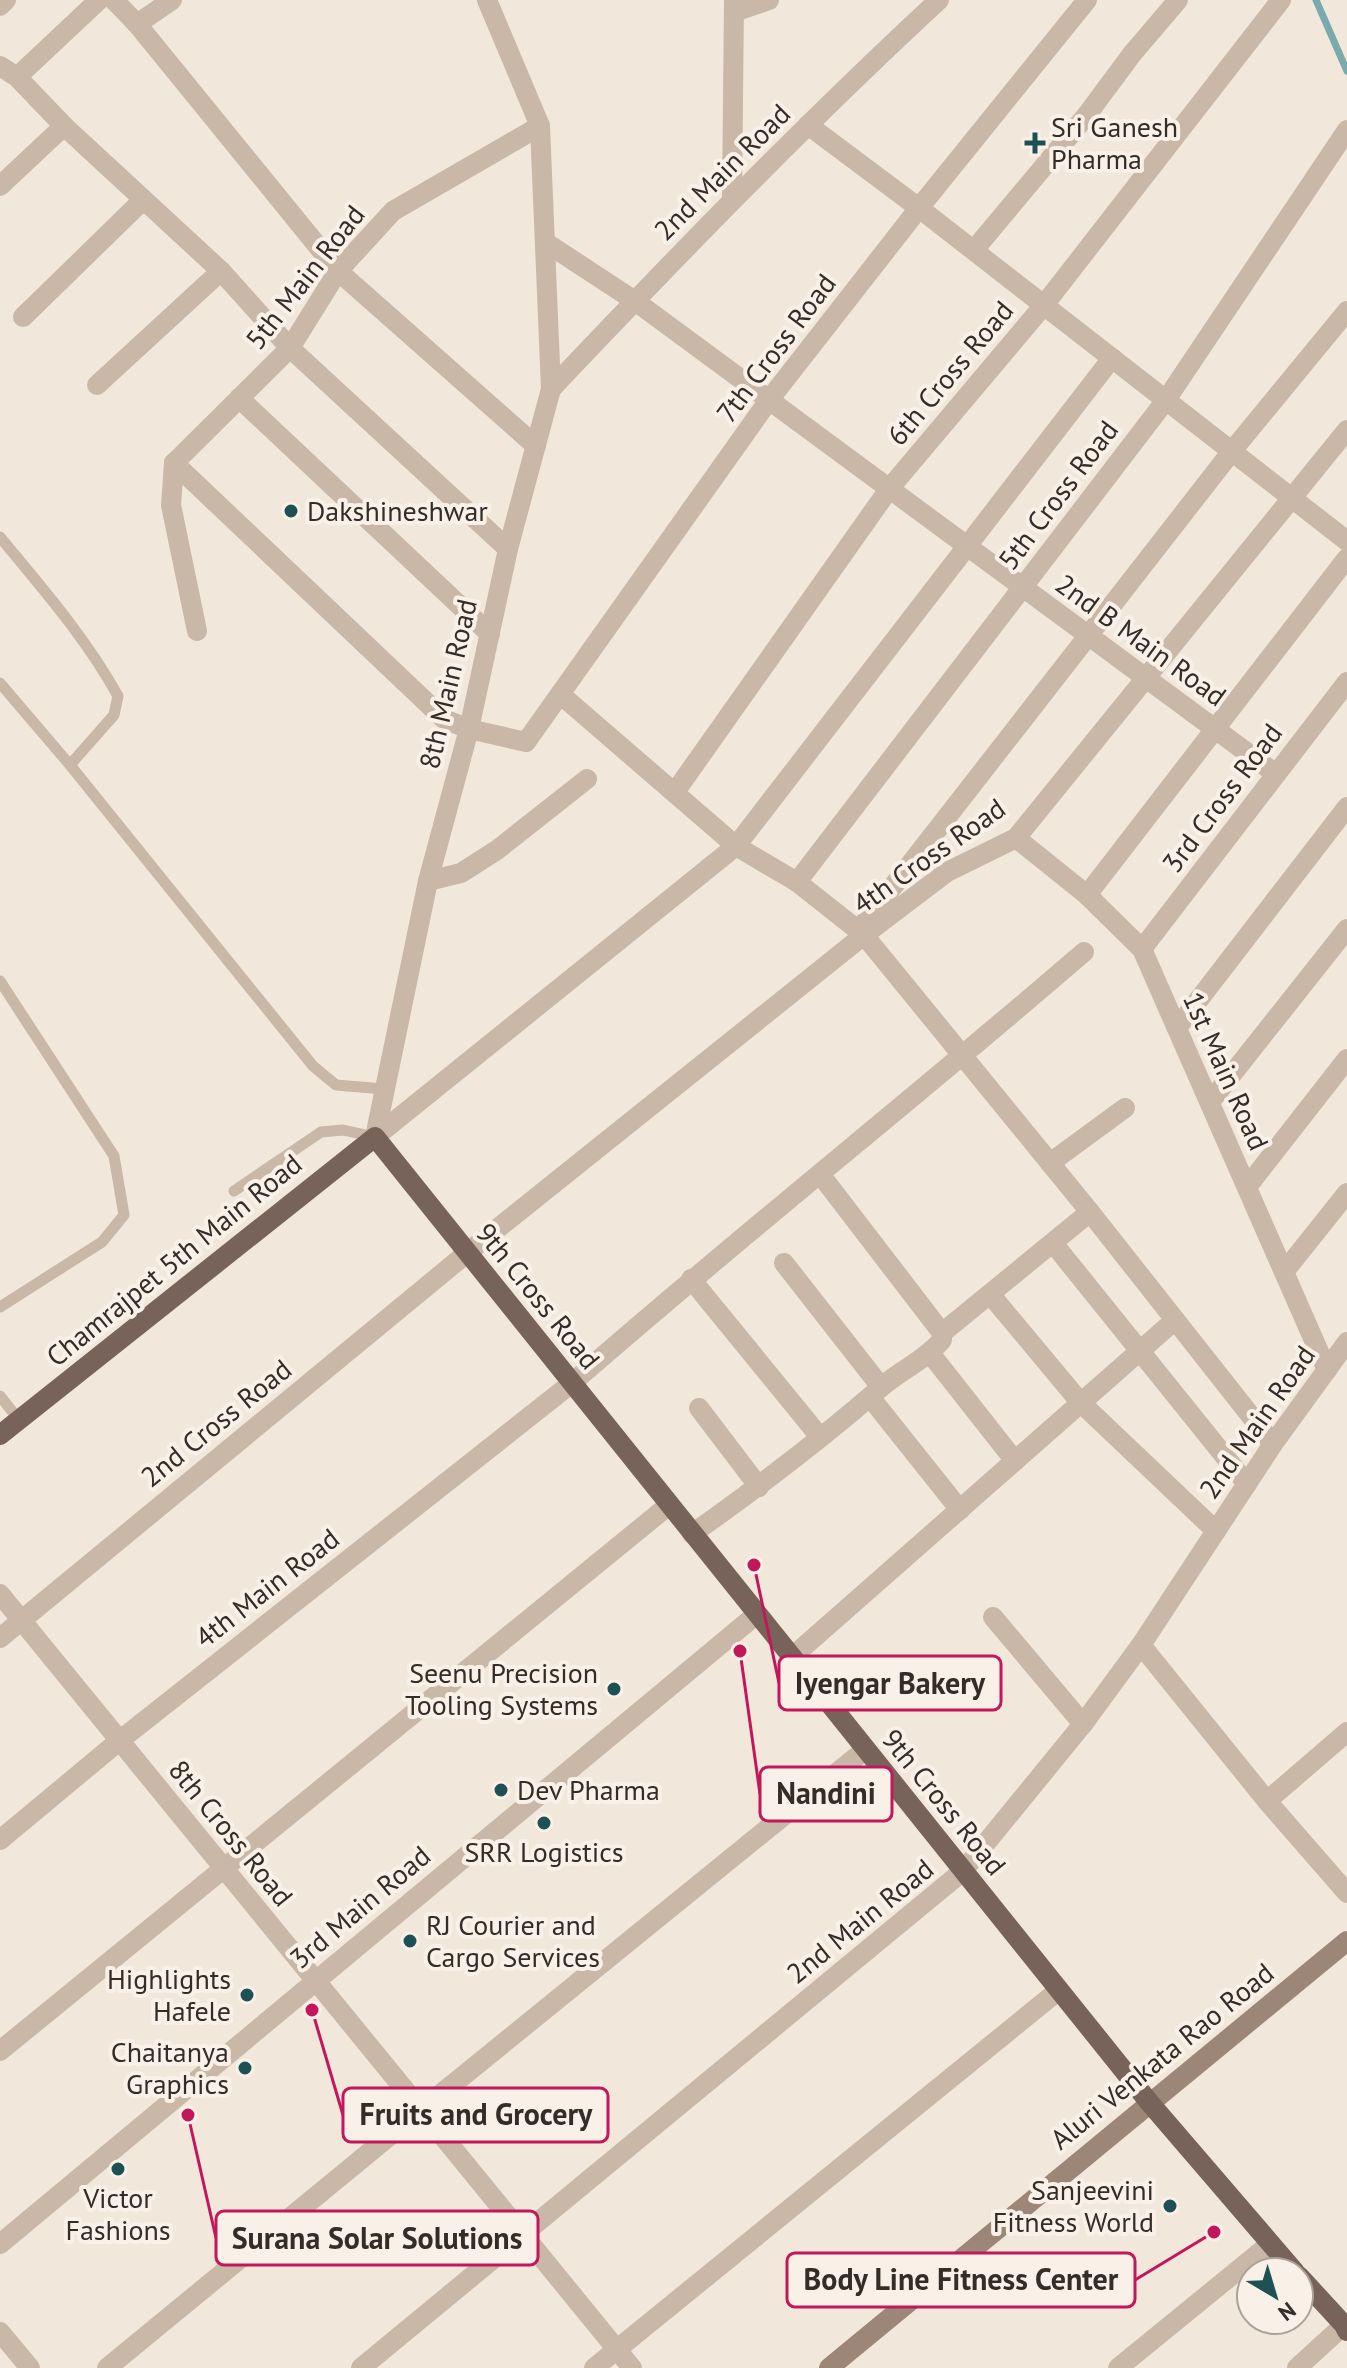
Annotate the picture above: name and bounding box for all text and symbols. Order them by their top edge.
street label: 2nd Main Road [645,95,798,248]
place label: Sri Ganesh Pharma [1051,108,1178,177]
marker: Sri Ganesh Pharma [1026,134,1044,152]
street label: 5th Main Road [237,197,372,356]
street label: 7th Cross Road [707,266,844,430]
street label: 6th Cross Road [878,293,1021,453]
street label: 5th Cross Road [989,413,1126,577]
place label: Dakshineshwar [307,492,488,529]
marker: Dakshineshwar [282,502,300,520]
street label: 2nd B Main Road [1048,565,1234,714]
street label: 8th Main Road [410,595,485,772]
street label: 3rd Cross Road [1153,716,1290,880]
street label: 4th Cross Road [845,789,1012,922]
street label: 1st Main Road [1175,986,1278,1156]
street label: Chamrajpet 5th Main Road [38,1145,309,1374]
street label: 9th Cross Road [468,1215,609,1376]
street label: 2nd Main Road [1190,1338,1323,1506]
street label: 2nd Cross Road [133,1350,299,1495]
street label: 4th Main Road [187,1520,346,1655]
place label: Seenu Precision Tooling Systems [405,1654,598,1723]
callout: Iyengar Bakery [779,1656,1001,1710]
text: Iyengar Bakery [795,1663,986,1702]
marker: Seenu Precision Tooling Systems [605,1680,623,1698]
street label: 9th Cross Road [874,1721,1015,1882]
street label: 8th Cross Road [161,1752,302,1913]
callout: Nandini [760,1767,892,1821]
place label: Dev Pharma [517,1771,660,1808]
text: Nandini [776,1773,876,1812]
marker: Dev Pharma [492,1781,510,1799]
marker: SRR Logistics [535,1814,553,1832]
place label: SRR Logistics [464,1833,624,1870]
street label: 3rd Main Road [282,1837,438,1976]
street label: 2nd Main Road [779,1850,941,1991]
place label: RJ Courier and Cargo Services [426,1906,600,1975]
marker: RJ Courier and Cargo Services [401,1932,419,1950]
street label: Aluri Venkata Rao Road [1042,1954,1281,2157]
place label: Highlights Hafele [107,1960,231,2029]
marker: Highlights Hafele [238,1986,256,2004]
place label: Chaitanya Graphics [111,2033,229,2102]
marker: Chaitanya Graphics [236,2059,254,2077]
callout: Fruits and Grocery [343,2088,608,2142]
text: Fruits and Grocery [360,2094,593,2133]
marker: Victor Fashions [109,2160,127,2178]
place label: Sanjeevini Fitness World [993,2171,1154,2240]
place label: Victor Fashions [65,2179,171,2248]
marker: Sanjeevini Fitness World [1161,2197,1179,2215]
callout: Surana Solar Solutions [216,2211,538,2265]
text: Surana Solar Solutions [232,2218,522,2257]
callout: Body Line Fitness Center [787,2253,1135,2307]
north arrow [1235,2256,1315,2336]
text: Body Line Fitness Center [804,2259,1119,2298]
text: N [1273,2296,1302,2327]

